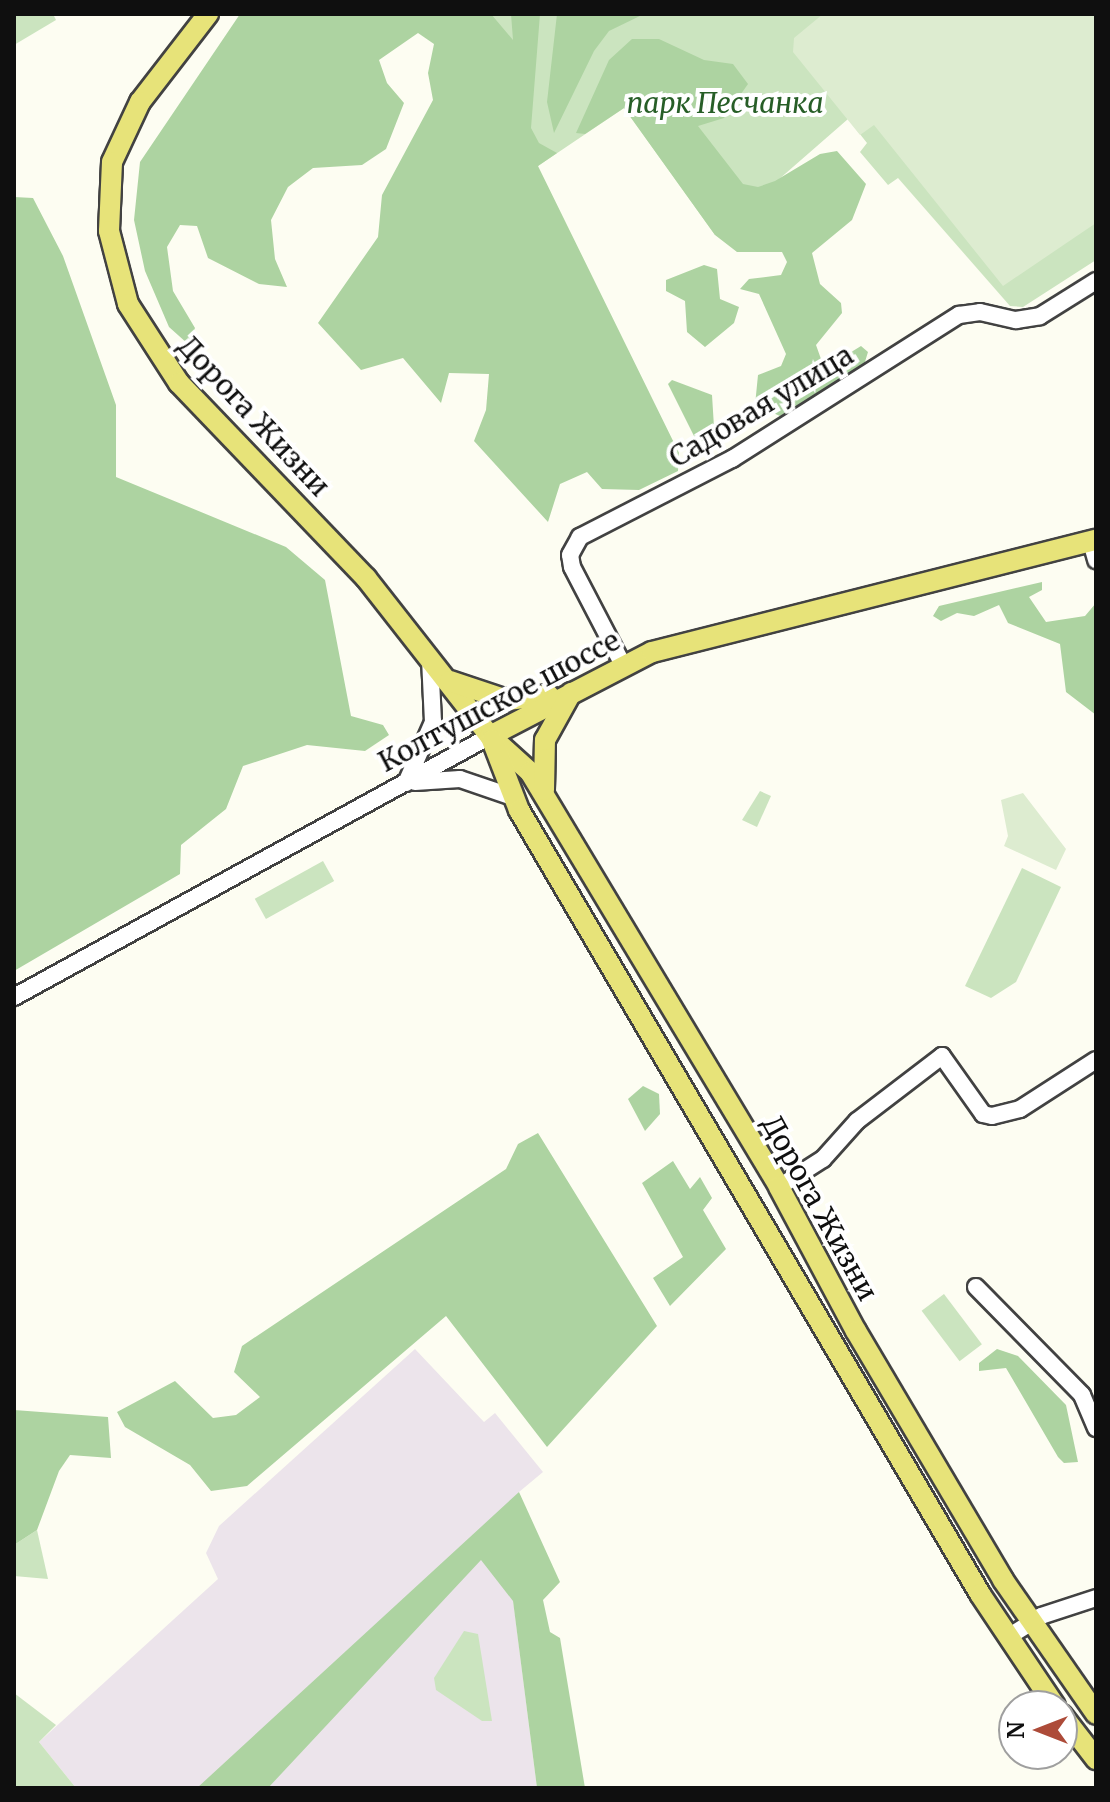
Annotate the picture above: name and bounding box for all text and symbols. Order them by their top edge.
park label: парк Песчанка [627,86,823,120]
street label: Дорога Жизни [171,329,337,503]
street label: Садовая улица [663,338,859,474]
street label: Колтушское шоссе [373,623,625,779]
street label: Дорога Жизни [755,1110,885,1306]
north arrow [998,1690,1078,1770]
text: N [1002,1721,1030,1739]

